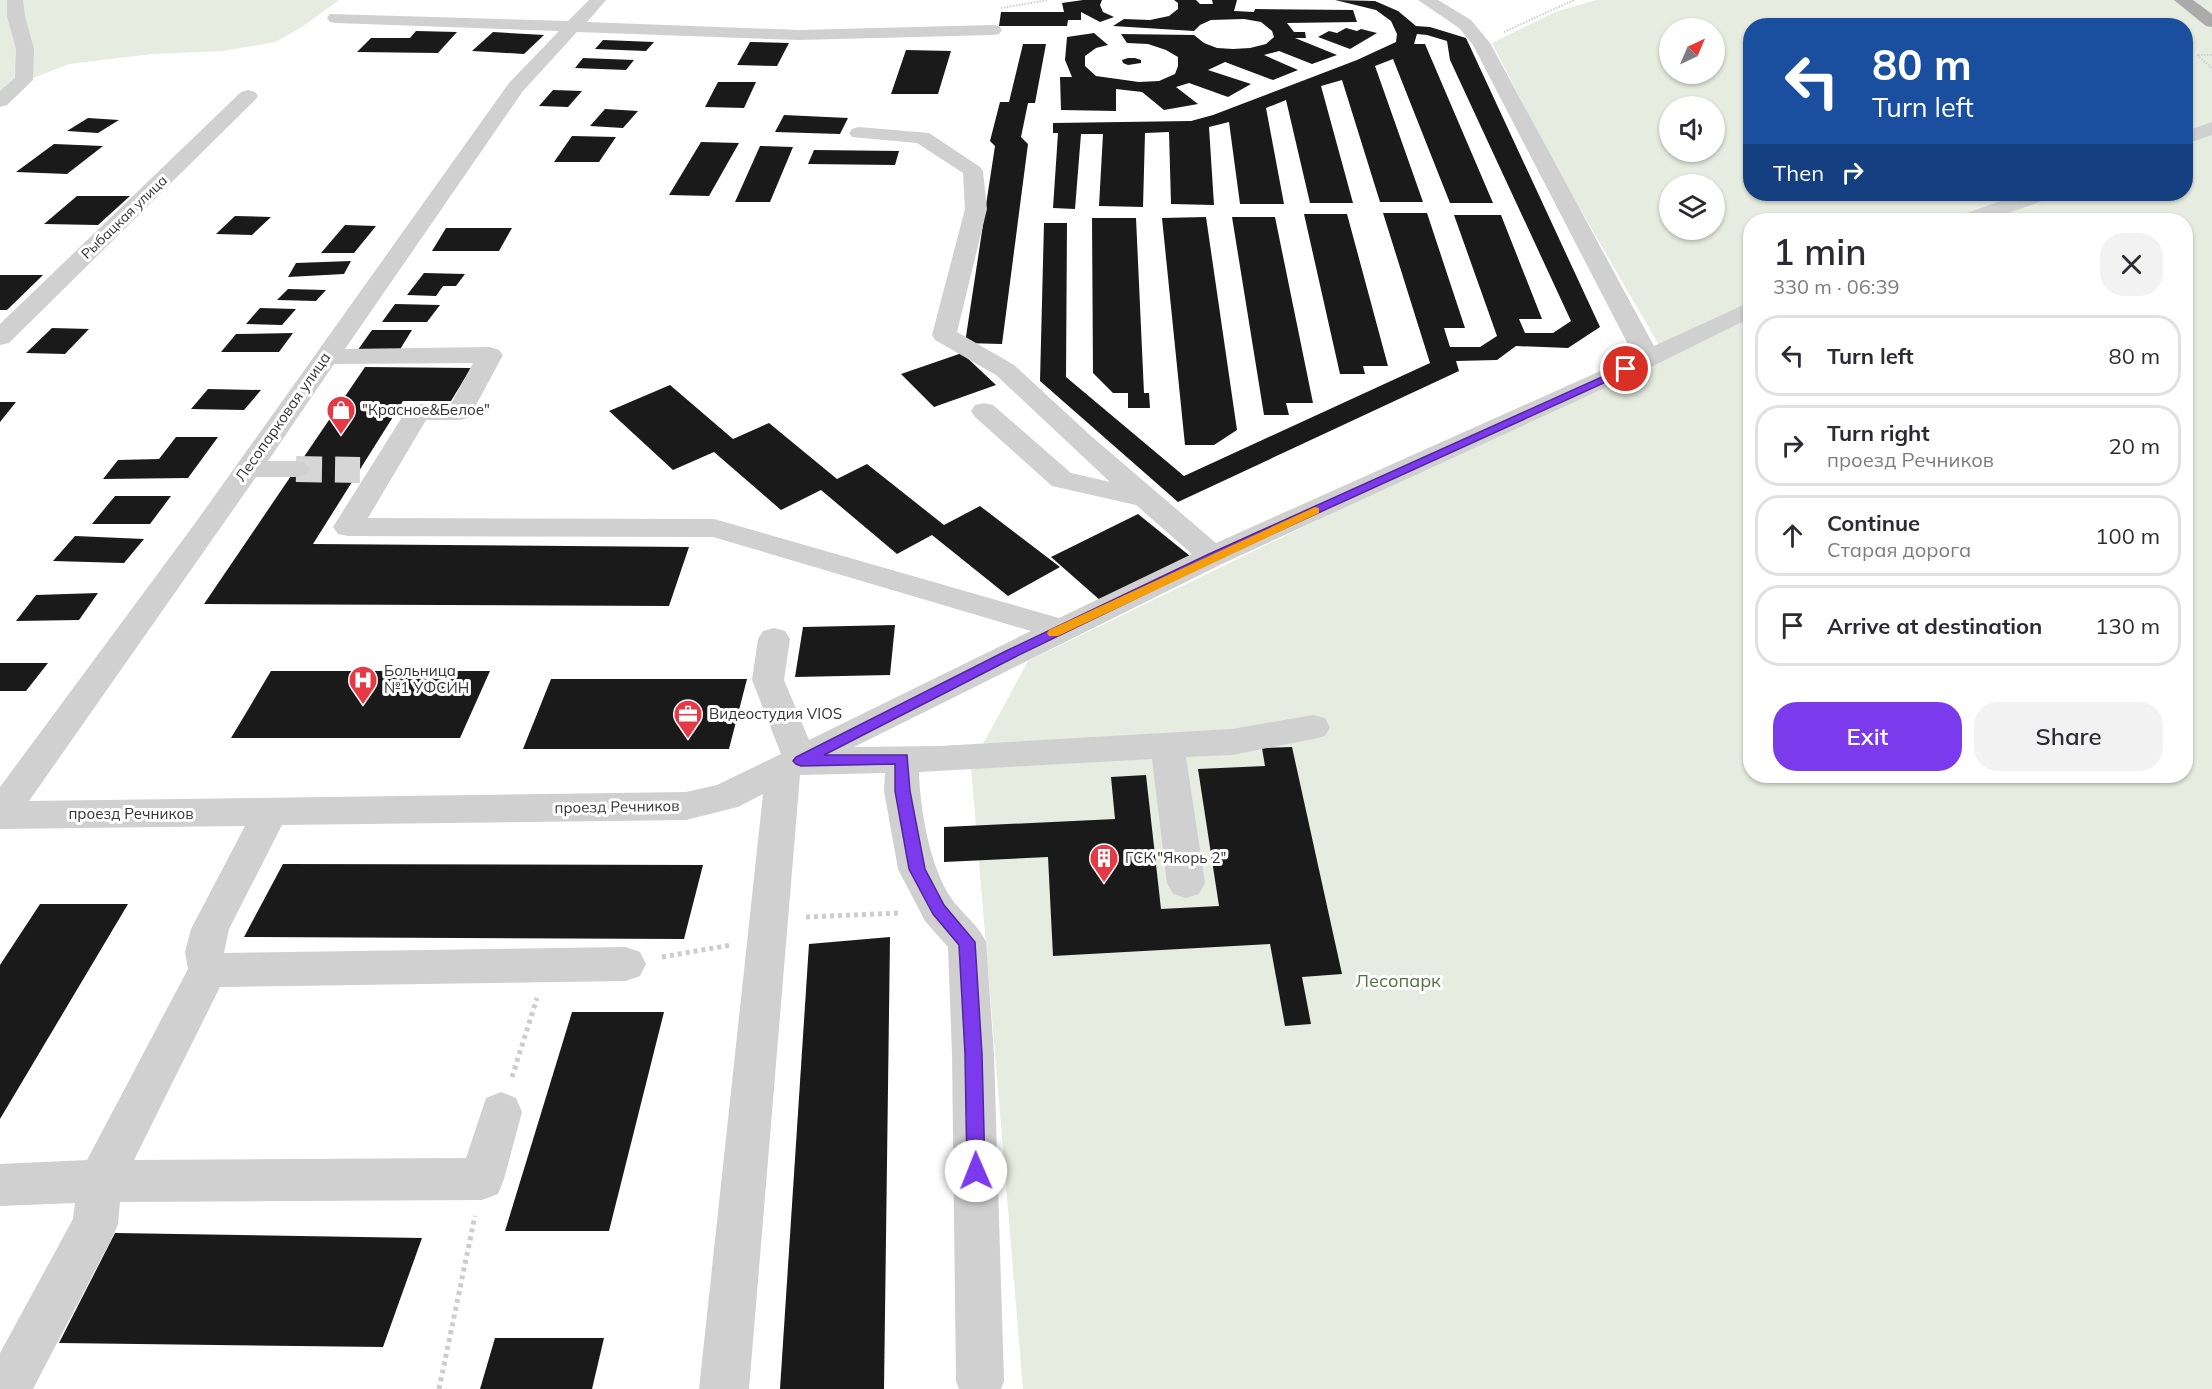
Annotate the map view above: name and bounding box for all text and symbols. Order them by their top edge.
north arrow [1659,18,1725,84]
map controls [1659,18,1725,240]
text: 80 m [1872,38,1972,91]
icon: left [1773,42,1851,120]
text: Turn left [1872,90,1974,124]
button: sound [1659,96,1725,162]
icon: right [1836,156,1869,189]
text: Then [1773,159,1824,187]
street label: Рыбацкая улица [77,171,171,263]
button: layers [1659,174,1725,240]
text: 1 min [1773,229,1867,274]
button: close [2100,233,2163,296]
text: 330 m · 06:39 [1773,274,1899,299]
icon: left [1776,339,1809,372]
text: Turn left [1827,342,1914,370]
text: 80 m [2109,342,2160,370]
pin [1600,343,1651,394]
street label: Лесопарковая улица [231,348,334,485]
icon: arrive [1609,352,1642,385]
shop icon: "Красное&Белое" [325,394,357,436]
place label: "Красное&Белое" [362,400,490,419]
text: Turn right [1827,419,1930,447]
icon: right [1776,429,1809,462]
text: 20 m [2109,432,2160,460]
text: проезд Речников [1827,447,1994,472]
text: Continue [1827,509,1920,537]
icon: ahead [1776,519,1809,552]
text: 100 m [2095,522,2160,550]
text: Старая дорога [1827,537,1971,562]
icon: arrive [1776,609,1809,642]
text: Arrive at destination [1827,612,2042,640]
text: 130 m [2095,612,2160,640]
place label: Больница №1 УФСИН [384,661,469,697]
hospital icon: Больница №1 УФСИН [347,664,379,706]
office icon: Видеостудия VIOS [672,698,704,740]
button: Exit [1773,702,1962,771]
button: Share [1974,702,2163,771]
place label: Видеостудия VIOS [709,704,842,723]
street label: проезд Речников [554,796,680,817]
street label: проезд Речников [68,804,194,823]
building icon: ГСК "Якорь 2" [1088,842,1120,884]
place label: ГСК "Якорь 2" [1125,848,1226,867]
park label: Лесопарк [1355,969,1441,992]
position arrow [944,1139,1008,1203]

